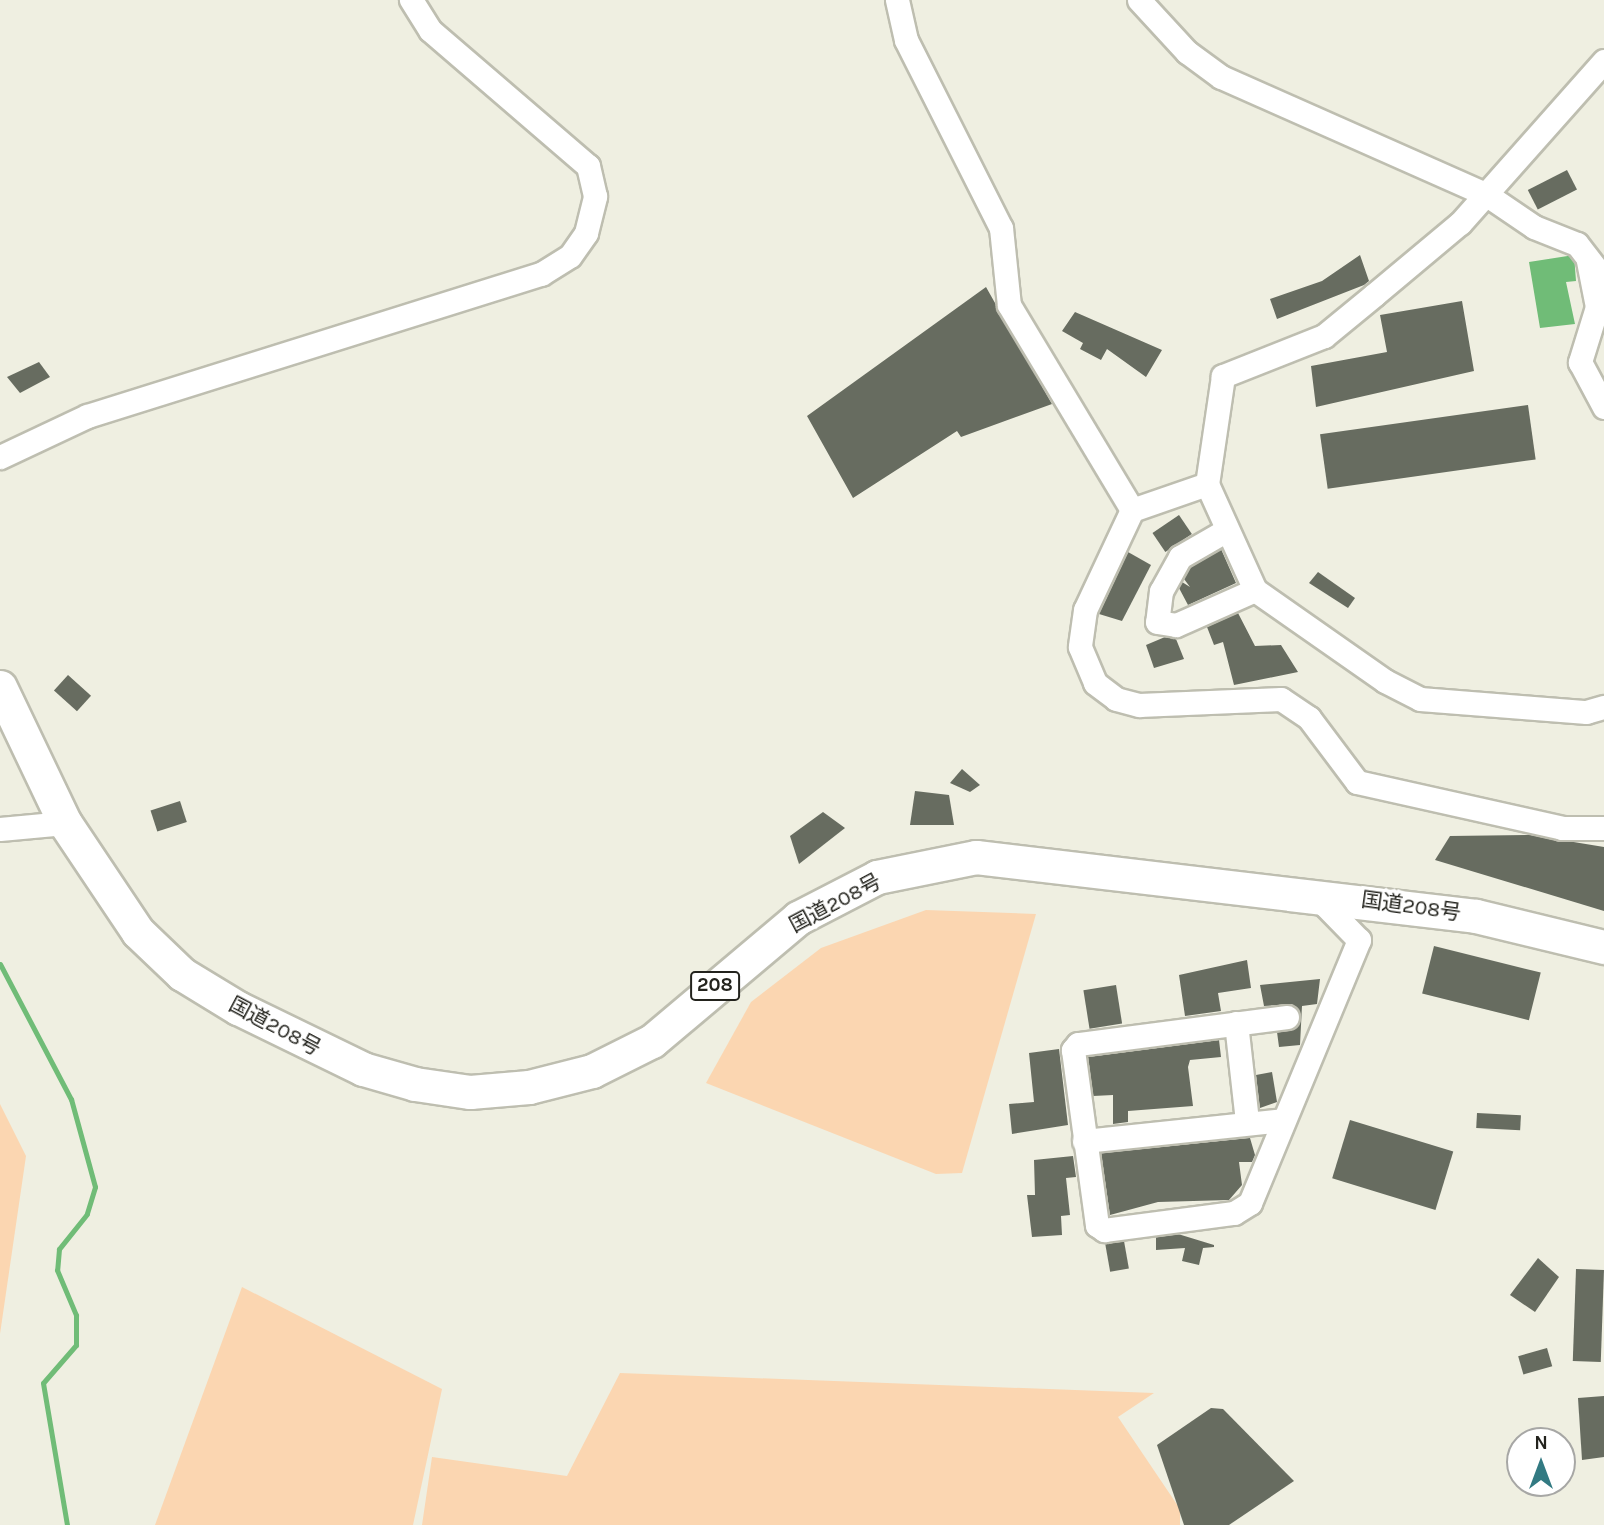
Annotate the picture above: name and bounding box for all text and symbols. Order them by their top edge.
street label: 国道208号 [785,868,885,938]
street label: 国道208号 [1359,887,1463,925]
road number: 208 [689,970,741,1002]
street label: 国道208号 [225,991,325,1061]
north arrow [1506,1427,1576,1497]
text: N [1534,1432,1548,1454]

